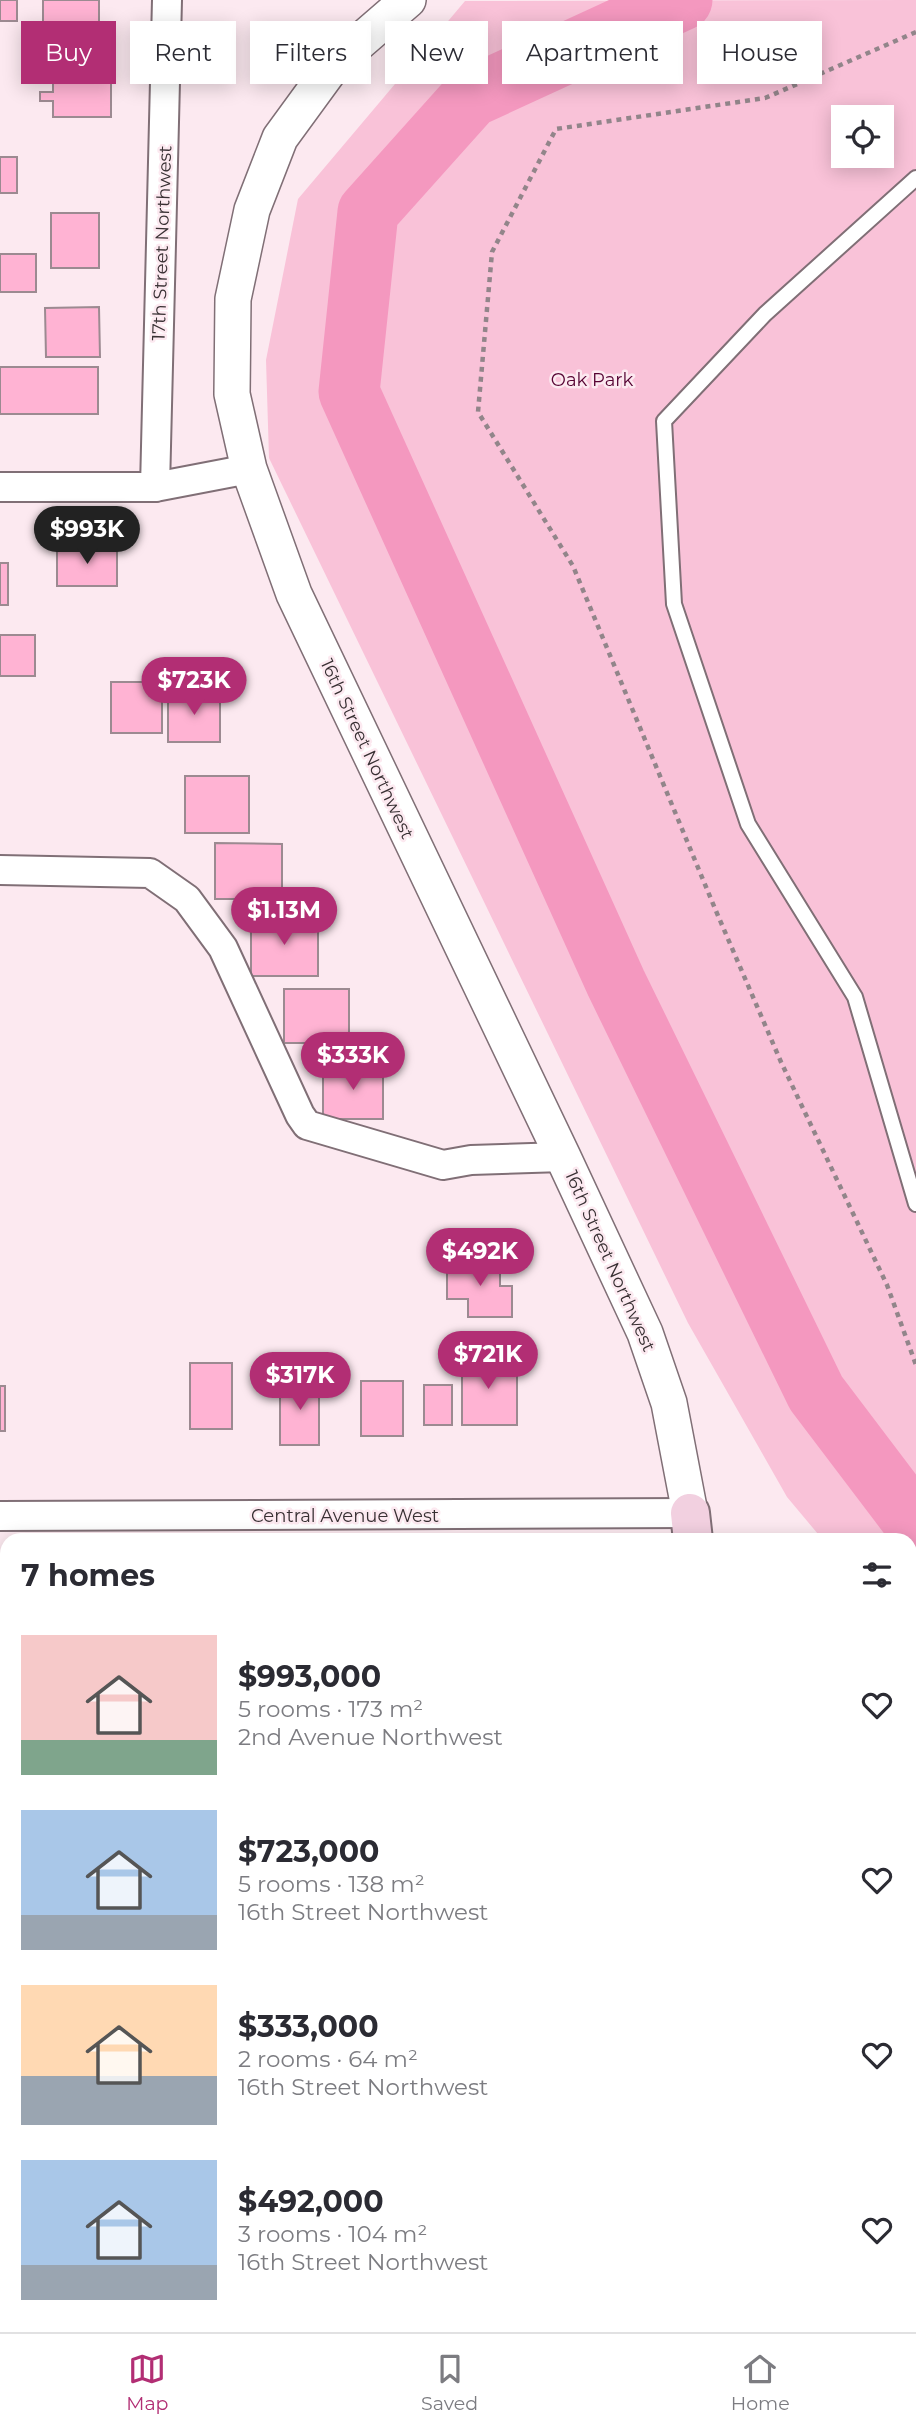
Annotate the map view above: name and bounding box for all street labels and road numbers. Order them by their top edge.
street label: 17th Street Northwest [148,145,176,341]
street label: 16th Street Northwest [316,656,418,842]
street label: 16th Street Northwest [560,1167,660,1355]
street label: Central Avenue West [251,1505,439,1527]

